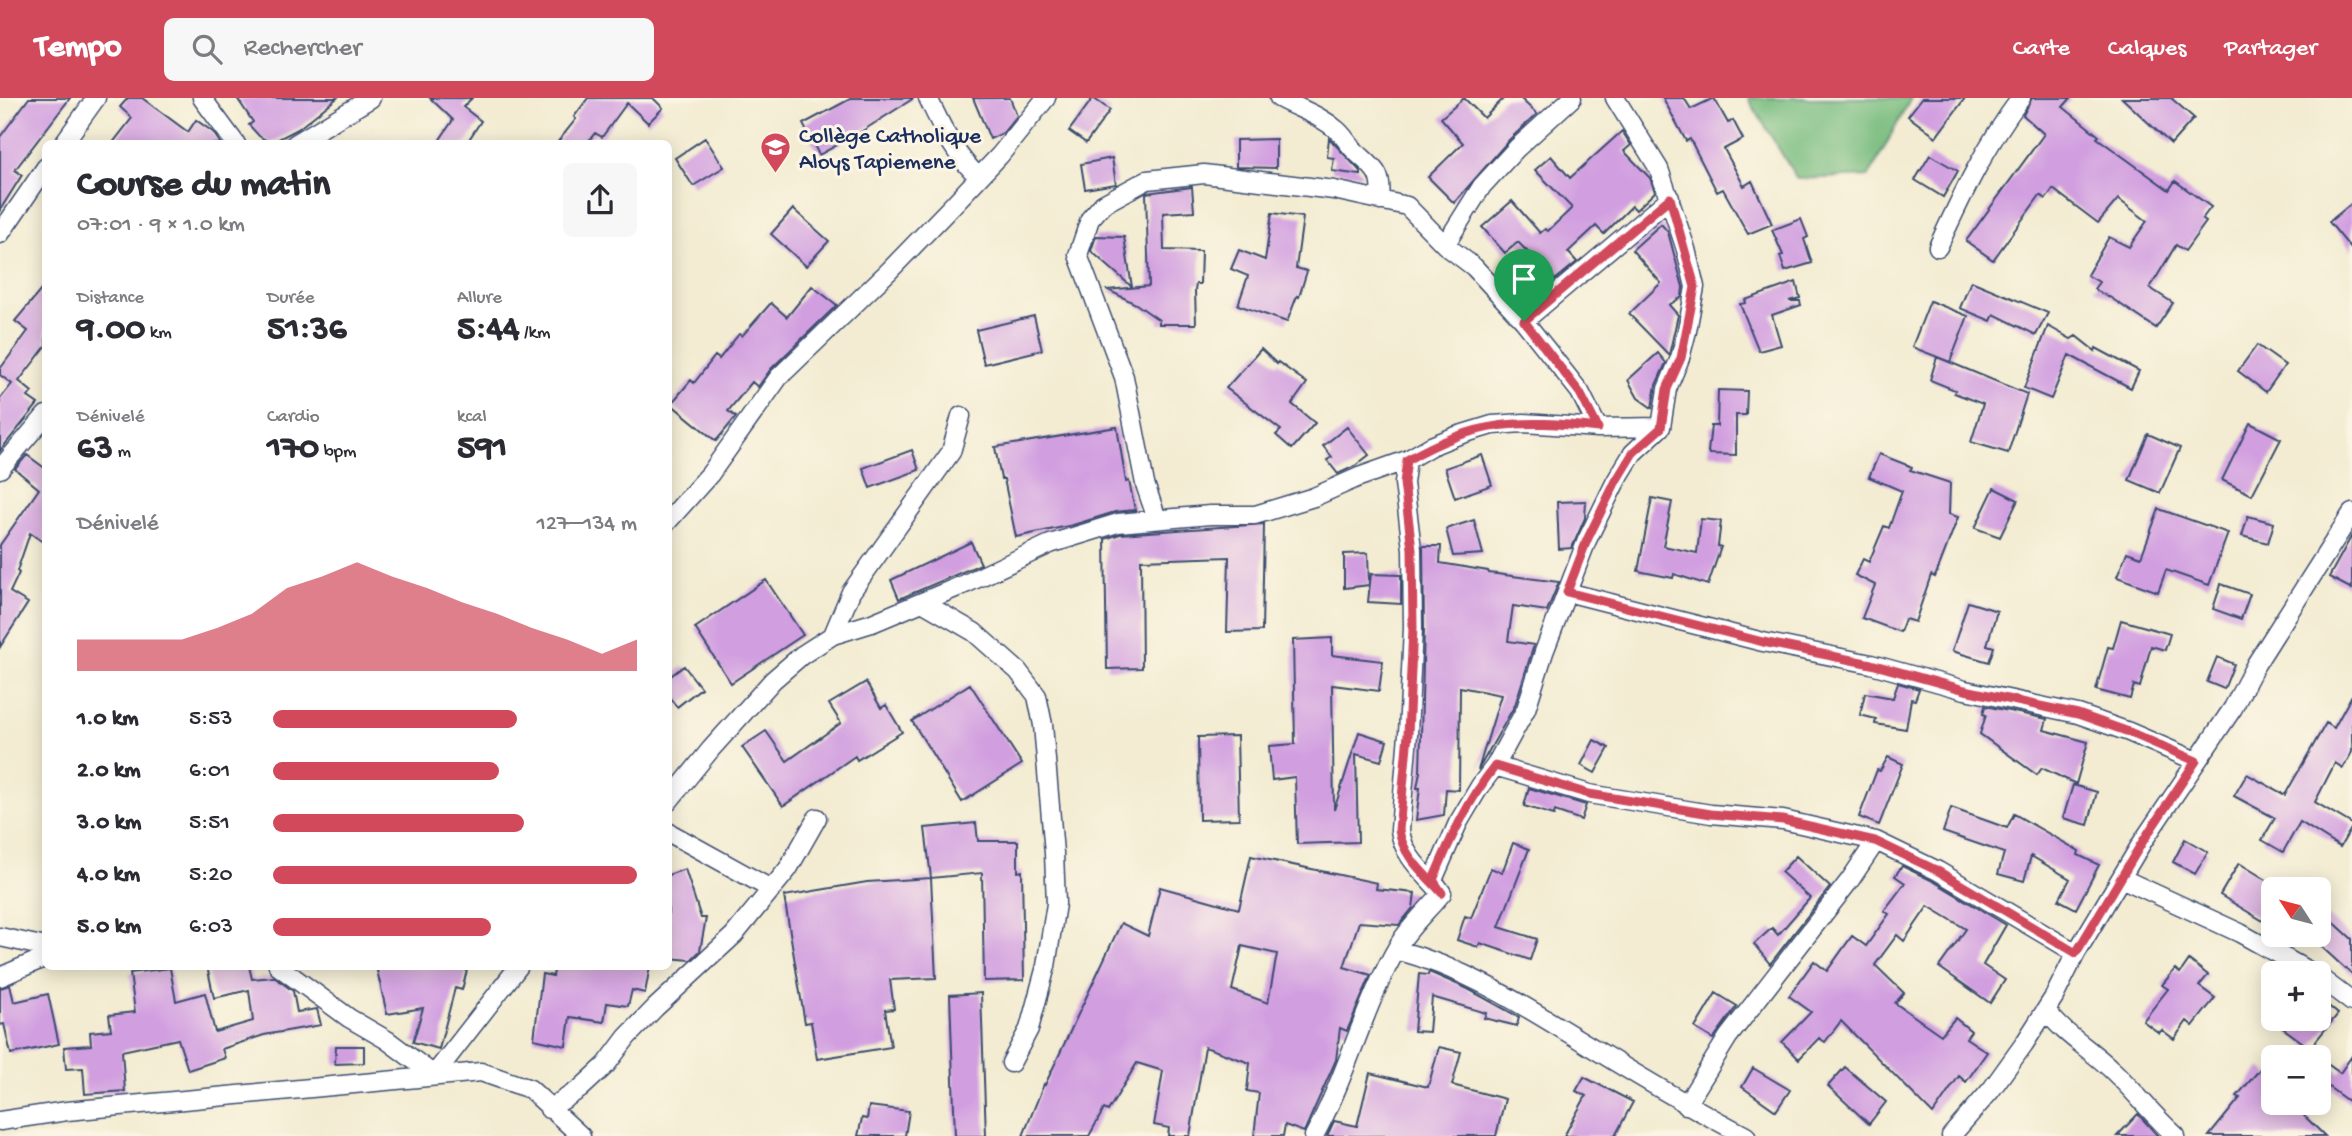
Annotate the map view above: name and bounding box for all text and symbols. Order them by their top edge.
search box [164,18,654,81]
text: Tempo [35,30,122,68]
icon: search [188,30,226,68]
text: Rechercher [244,34,361,65]
text: Carte [2013,35,2070,64]
text: Calques [2108,35,2186,64]
text: Partager [2224,35,2317,64]
place label: Collège Catholique Aloys Tapiemene [799,124,982,177]
school or university icon: Collège Catholique Aloys Tapiemene [759,130,793,174]
button: share [563,163,637,237]
text: Course du matin [77,164,330,208]
text: 07:01 · 9 × 1.0 km [77,212,245,239]
pin [1494,249,1554,321]
icon: arrive [1505,260,1543,298]
text: Distance [77,287,144,310]
text: Durée [267,287,315,310]
text: Allure [457,287,502,310]
text: 9.00 [77,310,145,351]
text: 51:36 [267,310,346,351]
text: 5:44 [457,310,520,351]
text: km [145,322,172,345]
text: /km [520,322,551,345]
text: Dénivelé [77,406,145,429]
text: Cardio [267,406,320,429]
text: kcal [457,406,487,429]
text: 63 [77,429,113,470]
text: 170 [267,429,319,470]
text: 591 [457,429,507,470]
text: m [113,441,131,464]
text: bpm [319,441,357,464]
text: Dénivelé [77,511,159,538]
text: 127–134 m [536,511,637,538]
text: 1.0 km [77,706,139,733]
text: 5:53 [189,706,232,733]
text: 2.0 km [77,758,141,785]
text: 6:01 [189,758,230,785]
text: 3.0 km [77,810,141,837]
text: 5:51 [189,810,230,837]
text: 4.0 km [77,862,140,889]
text: 5:20 [189,862,233,889]
north arrow [2261,877,2331,947]
map controls [2261,877,2331,1115]
text: 5.0 km [77,914,141,941]
text: 6:03 [189,914,233,941]
button: + [2261,961,2331,1031]
button: − [2261,1045,2331,1115]

